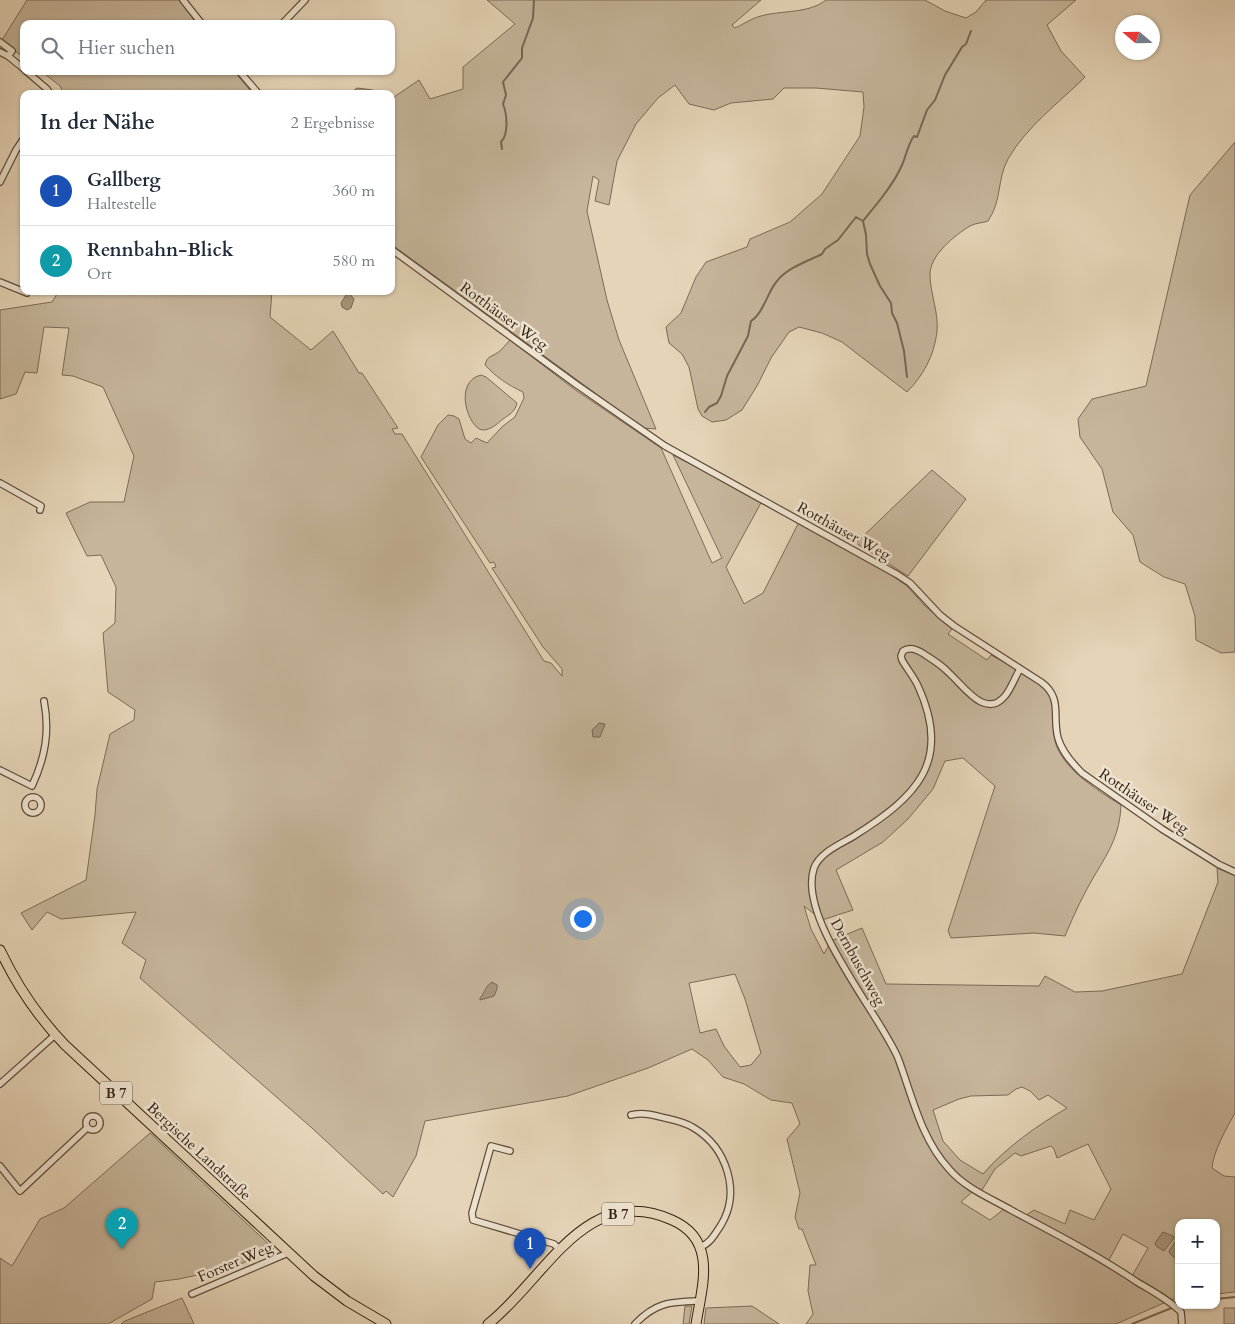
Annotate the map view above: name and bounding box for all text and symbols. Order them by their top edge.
north arrow [1115,15,1160,60]
search box [20,20,395,75]
icon: search [38,34,66,62]
text: Hier suchen [78,35,175,61]
text: In der Nähe [40,108,155,137]
text: 2 Ergebnisse [290,112,375,134]
text: Gallberg [87,167,161,193]
text: 1 [52,180,60,202]
text: 360 m [333,180,375,202]
text: Haltestelle [87,193,157,215]
text: Rennbahn-Blick [87,237,234,263]
text: 2 [52,250,60,272]
text: 580 m [333,250,375,272]
text: Ort [87,263,112,285]
street label: Rotthäuser Weg [456,277,552,355]
street label: Rotthäuser Weg [794,497,895,565]
street label: Rotthäuser Weg [1095,764,1193,839]
your location [570,906,596,932]
street label: Dernbuschweg [826,915,890,1010]
road number: B 7 [100,1082,132,1104]
street label: Bergische Landstraße [143,1097,256,1205]
road number: B 7 [602,1202,634,1226]
pin: 2 [106,1208,138,1249]
map controls [1175,1219,1220,1309]
button: + [1175,1219,1220,1264]
pin: 1 [514,1228,546,1269]
street label: Forster Weg [194,1237,276,1287]
button: − [1175,1264,1220,1309]

